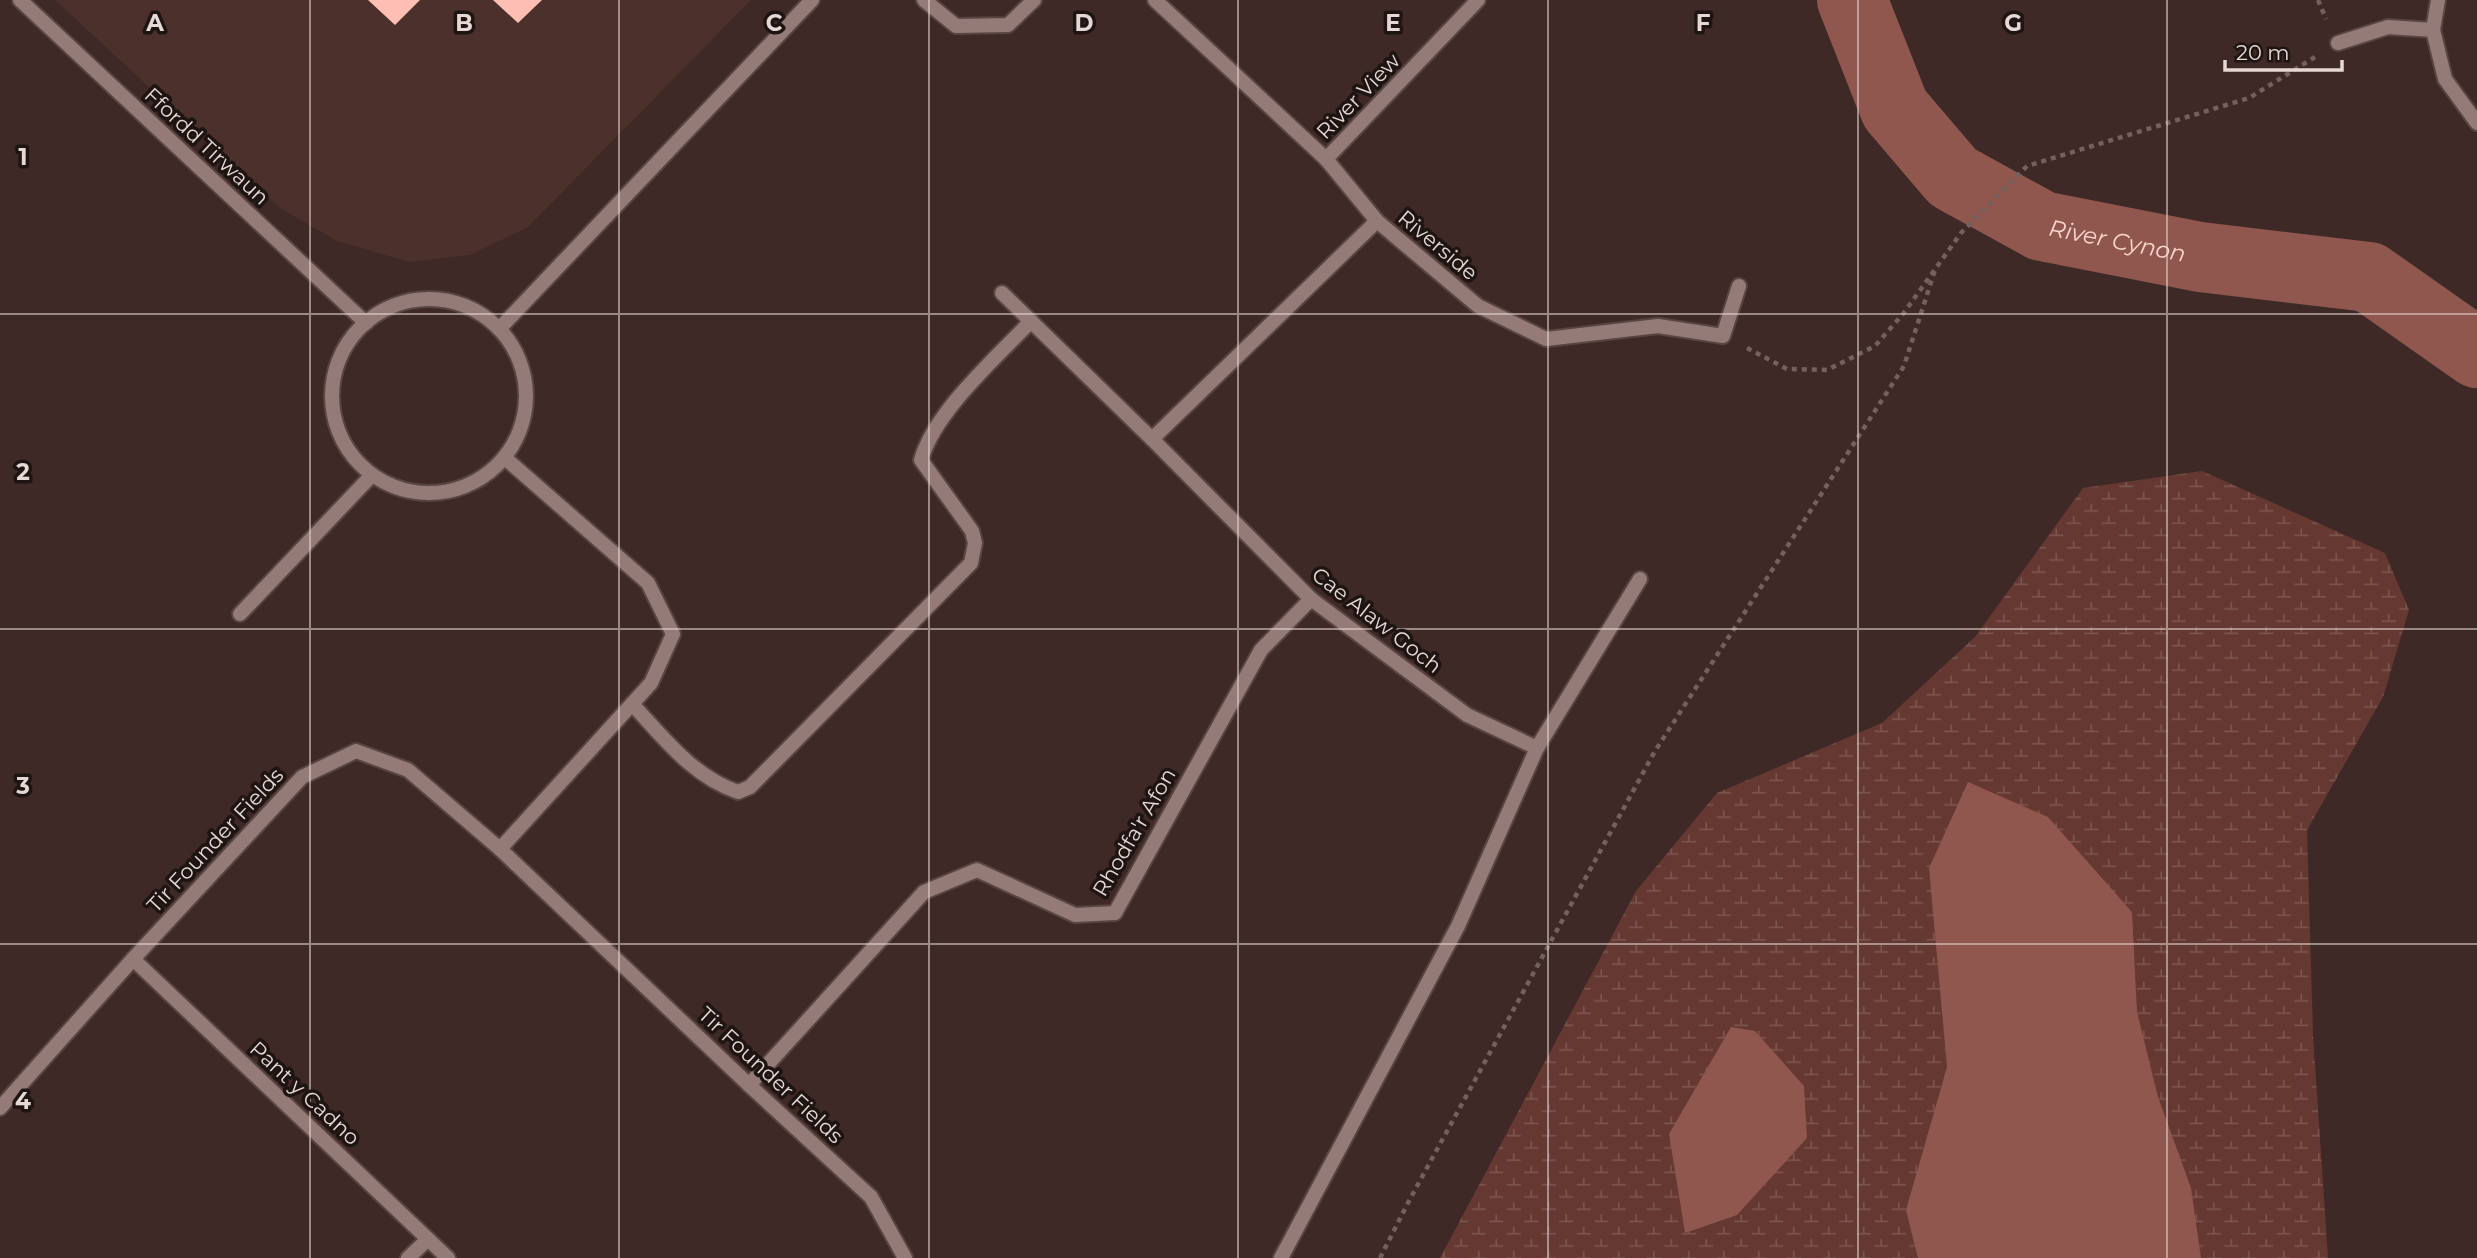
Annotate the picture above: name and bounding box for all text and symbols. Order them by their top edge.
text: A [145,9,164,37]
text: B [455,9,473,37]
text: C [766,9,783,37]
text: D [1075,9,1094,37]
text: E [1385,9,1401,37]
text: F [1696,9,1711,37]
text: G [2004,9,2022,37]
scale bar [2225,28,2342,72]
text: 20 m [2236,40,2290,65]
street label: River View [1311,48,1405,144]
street label: Ffordd Tirwaun [140,82,274,210]
text: 1 [18,143,28,171]
street label: Riverside [1393,205,1483,285]
water label: River Cynon [2047,214,2188,268]
text: 2 [16,458,30,486]
street label: Cae Alaw Goch [1307,562,1447,678]
street label: Tir Founder Fields [142,762,288,918]
street label: Rhodfa'r Afon [1087,764,1181,900]
text: 3 [15,772,30,800]
street label: Tir Founder Fields [693,1002,849,1148]
street label: Pant y Cadno [245,1036,365,1150]
text: 4 [15,1087,31,1115]

